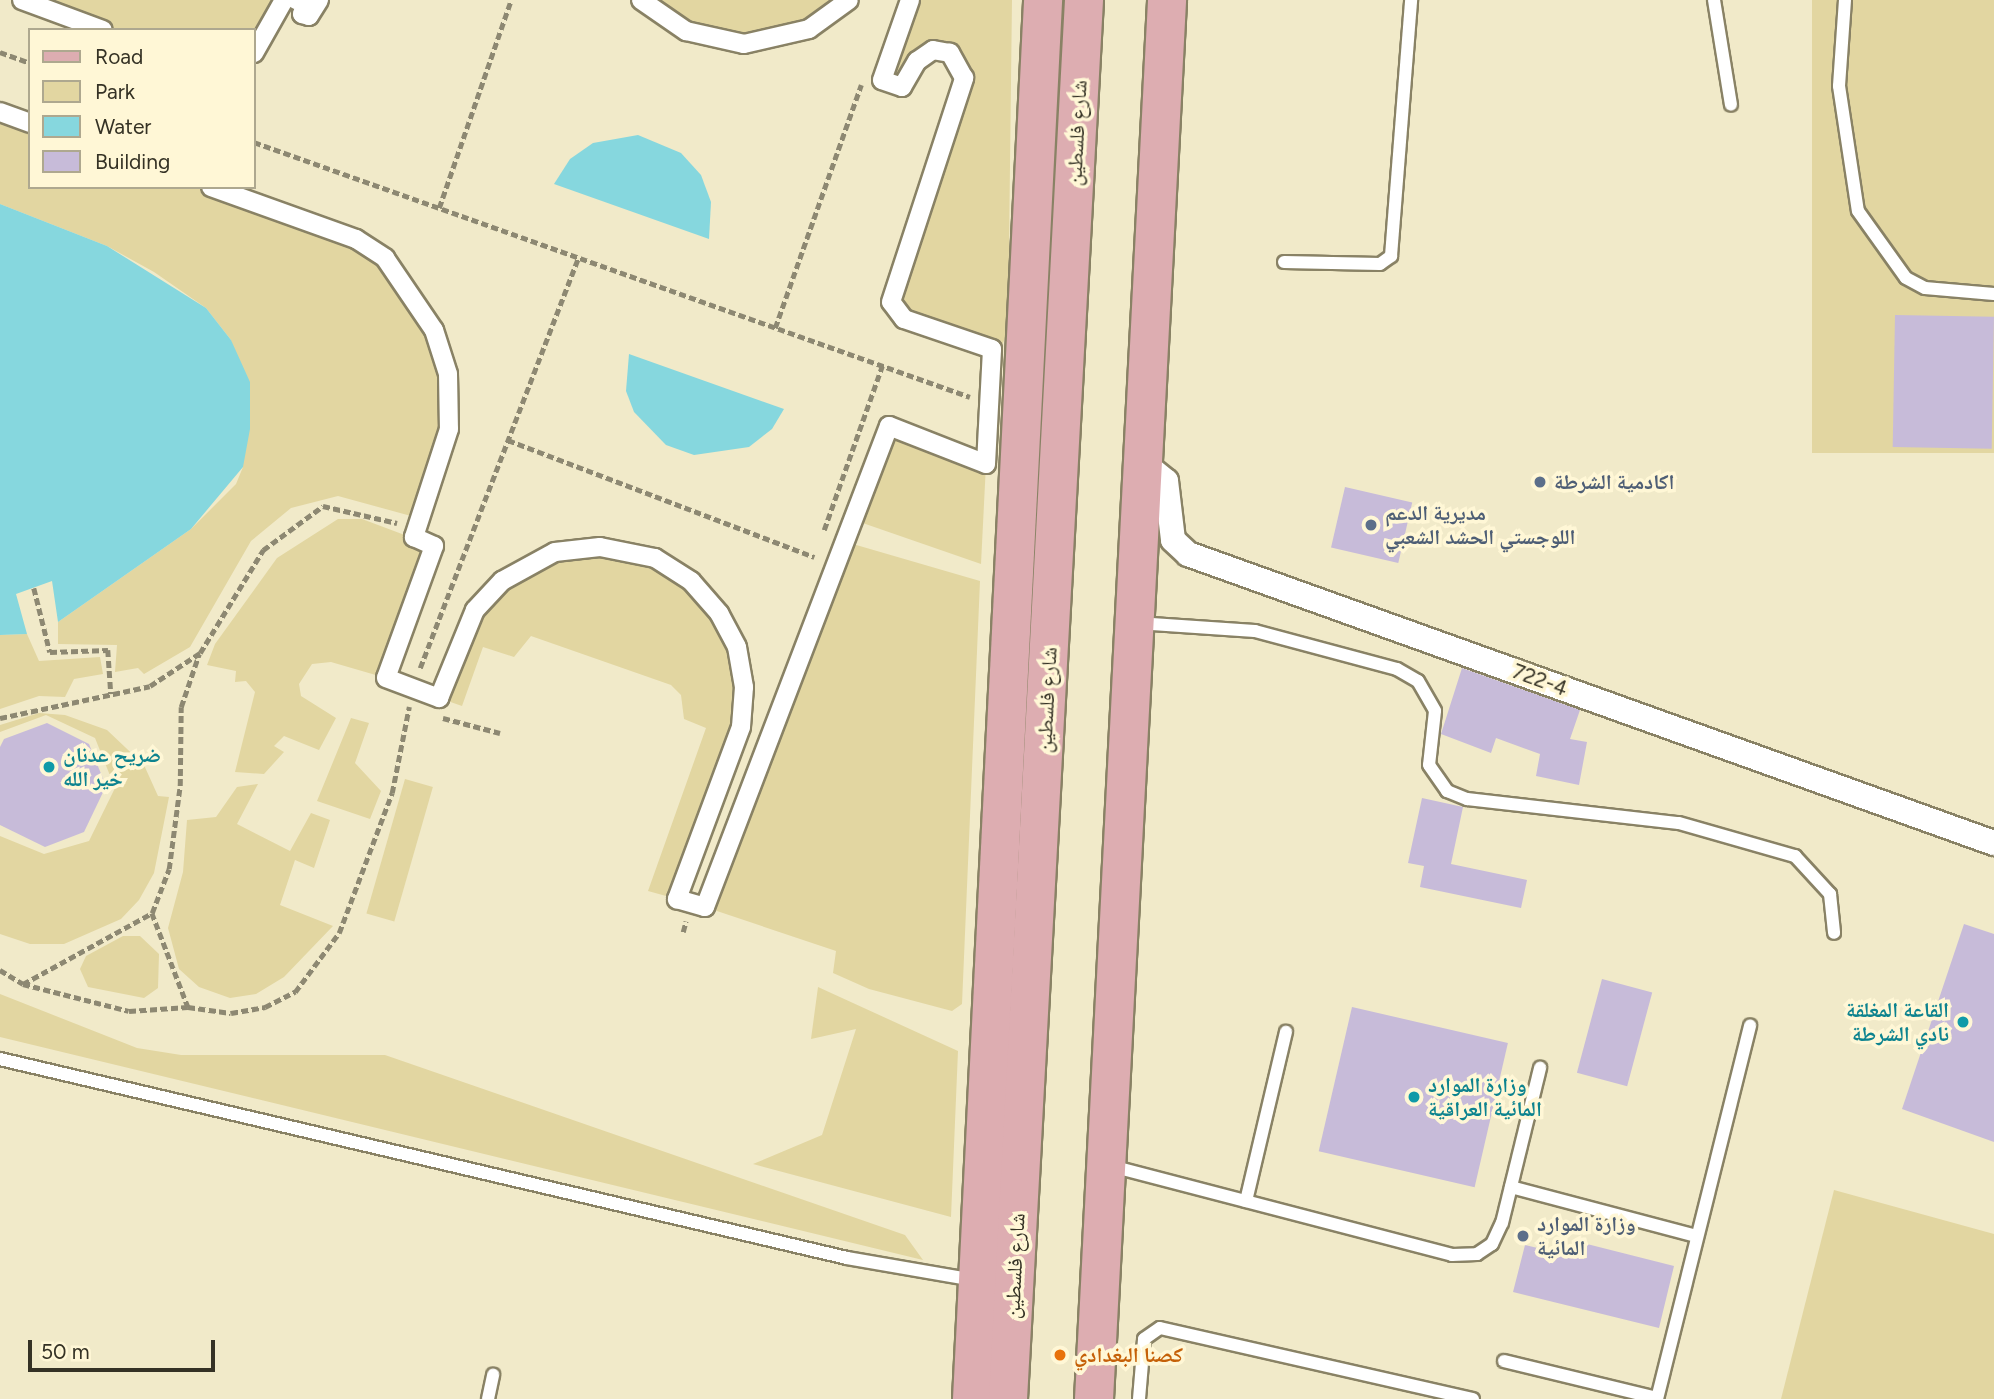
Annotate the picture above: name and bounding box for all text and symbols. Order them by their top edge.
legend [28,28,256,189]
text: Road [95,44,143,69]
text: Park [95,79,135,104]
street label: شارع فلسطين [1062,79,1092,187]
text: Water [95,114,151,139]
text: Building [95,149,170,174]
place label: اكادمية الشرطة [1554,469,1675,495]
marker: اكادمية الشرطة [1532,474,1548,490]
place label: مديرية الدعم اللوجستي الحشد الشعبي [1385,500,1576,550]
marker: مديرية الدعم اللوجستي الحشد الشعبي [1363,517,1379,533]
street label: شارع فلسطين [1032,646,1062,754]
street label: 722-4 [1509,658,1571,702]
place label: ضريح عدنان خير الله [63,742,161,792]
marker: ضريح عدنان خير الله [41,759,57,775]
place label: القاعة المغلقة نادي الشرطة [1846,997,1949,1047]
marker: القاعة المغلقة نادي الشرطة [1955,1014,1971,1030]
place label: وزارة الموارد المائية العراقية [1428,1072,1542,1122]
marker: وزارة الموارد المائية العراقية [1406,1089,1422,1105]
place label: وزارة الموارد المائية [1537,1211,1636,1261]
street label: شارع فلسطين [1000,1212,1030,1320]
marker: وزارة الموارد المائية [1515,1228,1531,1244]
scale bar [32,1326,219,1370]
text: 50 m [41,1339,90,1364]
place label: كصنا البغدادي [1074,1342,1183,1368]
marker: كصنا البغدادي [1052,1347,1068,1363]

